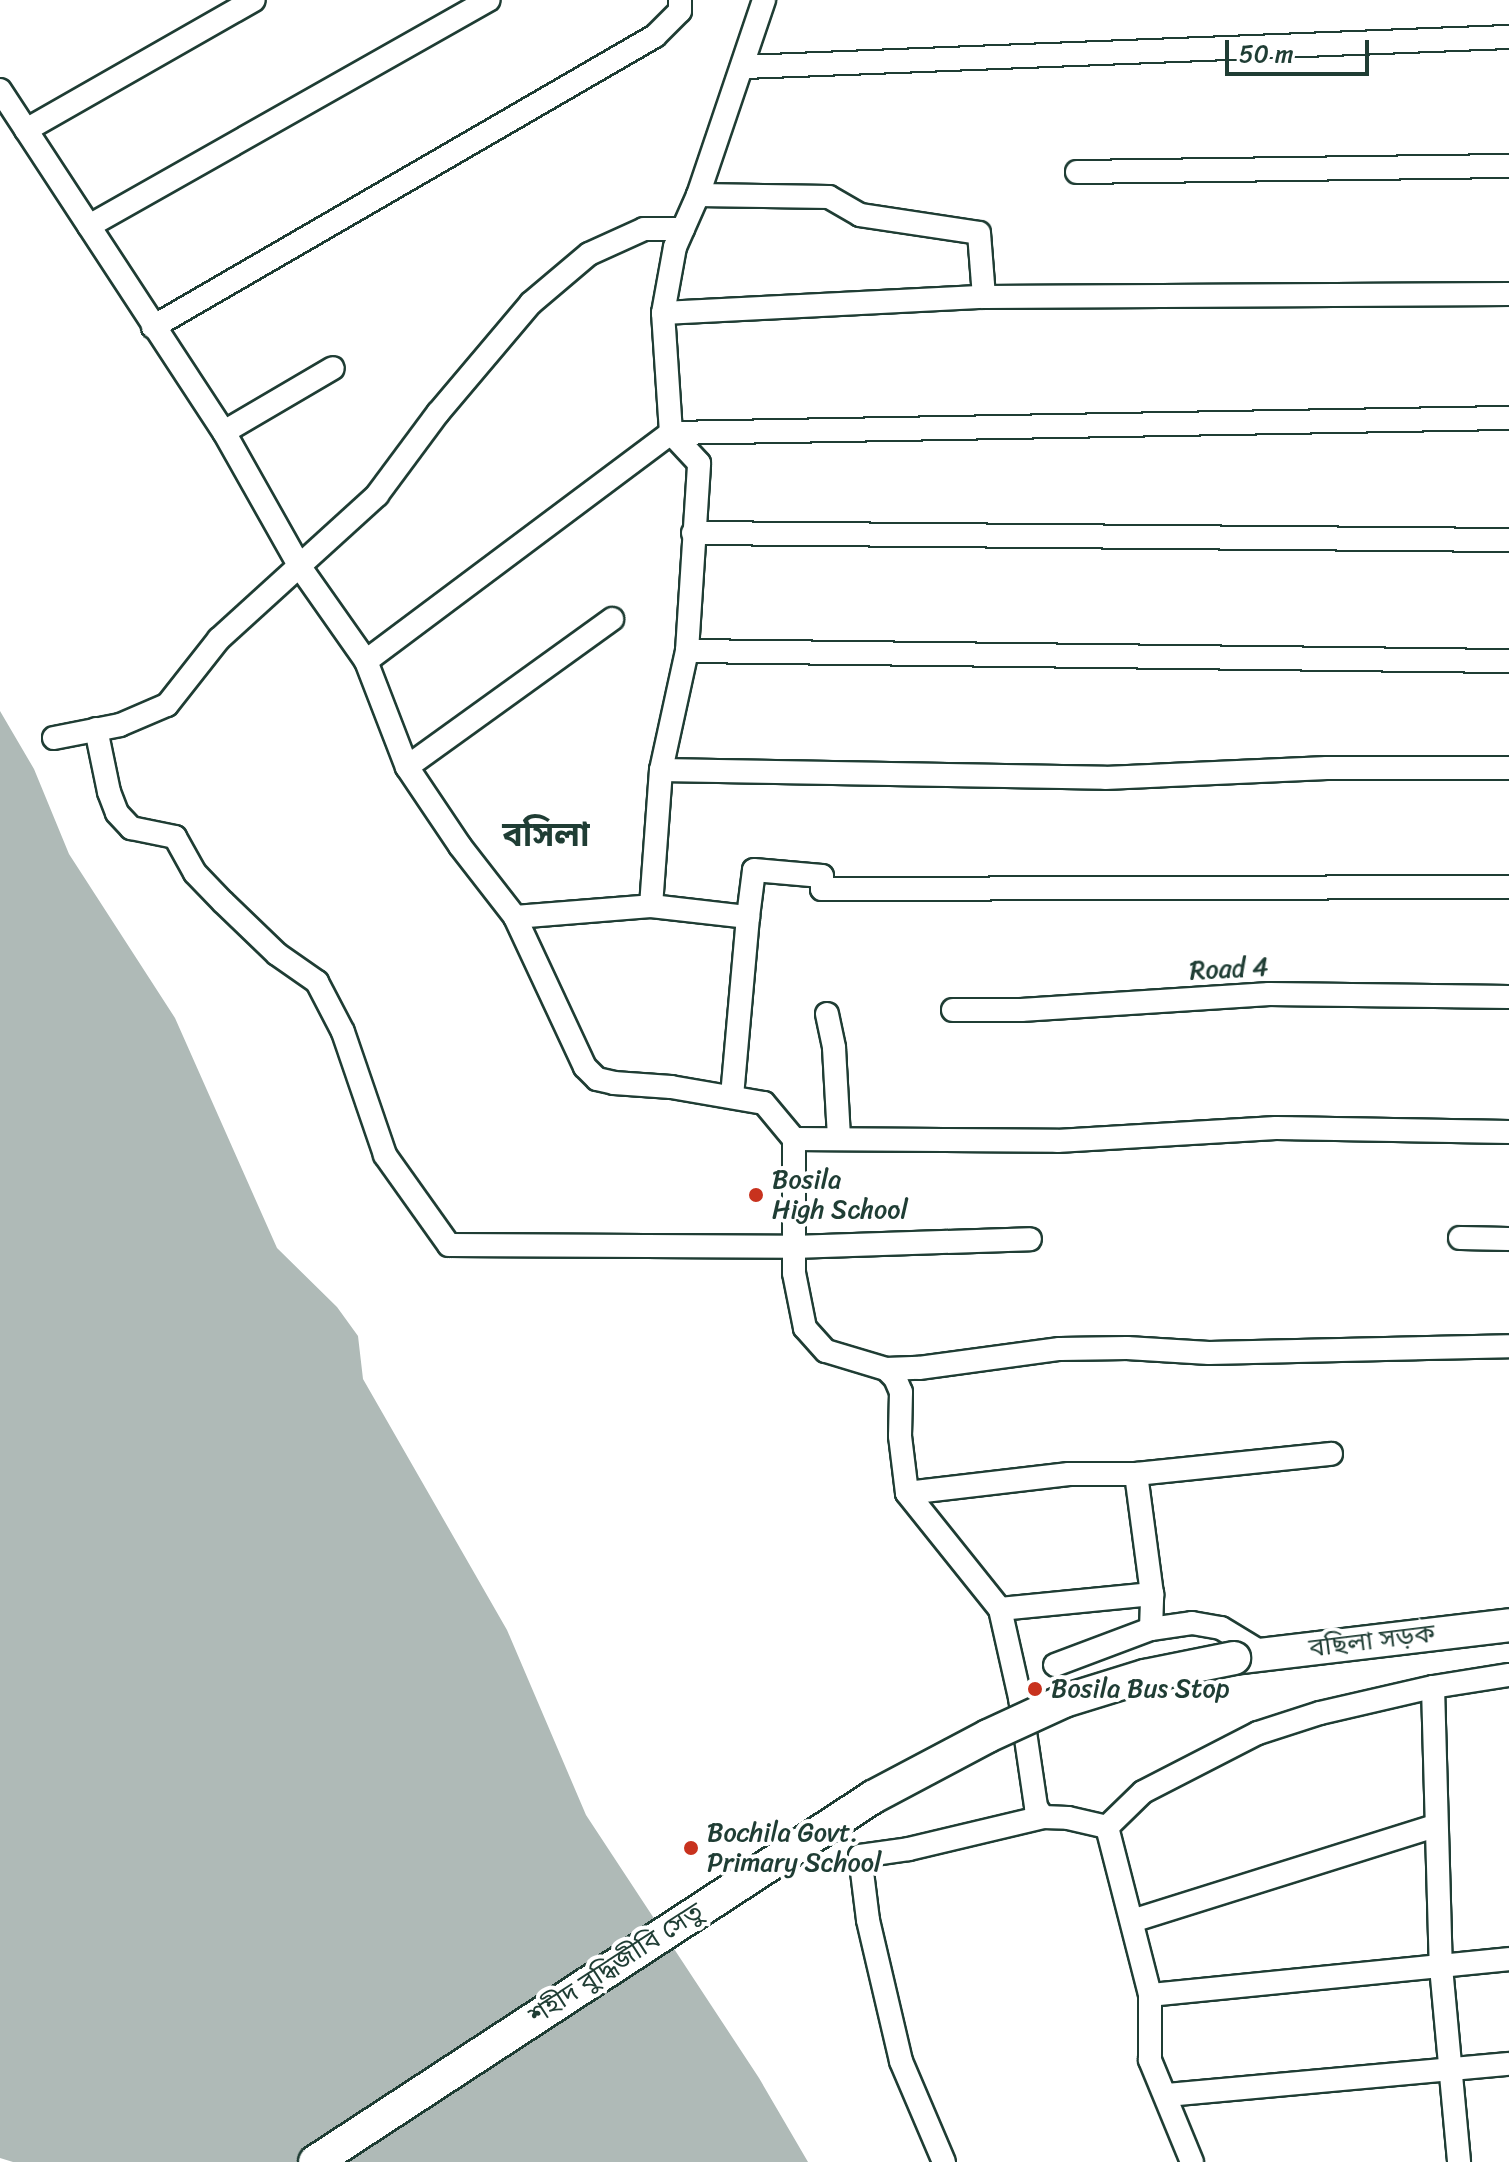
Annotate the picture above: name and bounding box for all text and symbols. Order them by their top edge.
scale bar [1229,24,1373,74]
text: 50 m [1239,33,1294,75]
district label: বসিলা [502,816,590,856]
street label: Road 4 [1189,951,1269,987]
place label: Bosila High School [772,1164,908,1226]
marker: Bosila High School [747,1186,765,1204]
street label: বছিলা সড়ক [1307,1618,1437,1664]
place label: Bosila Bus Stop [1051,1673,1231,1705]
marker: Bosila Bus Stop [1026,1680,1044,1698]
place label: Bochila Govt. Primary School [707,1817,881,1878]
marker: Bochila Govt. Primary School [682,1839,700,1857]
street label: শহীদ বুদ্ধিজীবি সেতু [523,1896,709,2032]

